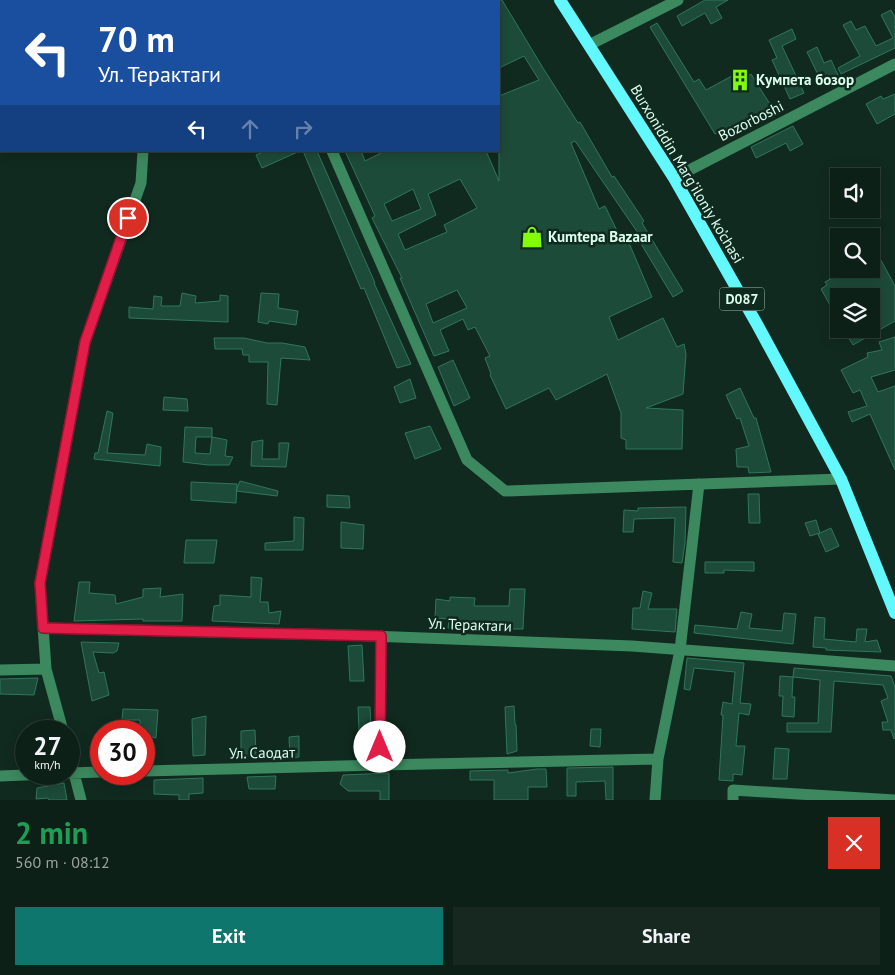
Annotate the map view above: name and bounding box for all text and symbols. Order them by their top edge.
text: 70 m [98,16,175,62]
icon: left [15,20,80,85]
text: Ул. Терактаги [98,60,221,88]
building icon: Кумпета бозор [727,67,753,93]
place label: Кумпета бозор [756,70,854,89]
street label: Burxoniddin Marg’iloniy ko’chasi [627,81,748,266]
street label: Bozorboshi [715,96,787,145]
icon: left [183,115,211,143]
icon: ahead [236,115,264,143]
icon: right [289,115,317,143]
map controls [830,168,880,338]
button: sound [830,168,880,218]
pin [107,197,149,239]
icon: arrive [114,204,142,232]
shop icon: Kumtepa Bazaar [519,224,545,250]
place label: Kumtepa Bazaar [548,227,653,246]
button: search [830,228,880,278]
road number: D087 [720,288,764,310]
button: layers [830,288,880,338]
street label: Ул. Терактаги [428,614,512,635]
speed limit sign: 30 [90,720,155,785]
position arrow [353,720,405,772]
text: 27 [33,730,62,762]
street label: Ул. Саодат [229,742,295,763]
text: km/h [34,757,61,772]
text: 2 min [15,813,88,852]
button: close [828,817,880,869]
text: 560 m · 08:12 [15,852,110,872]
button: Exit [15,907,443,965]
button: Share [453,907,880,965]

